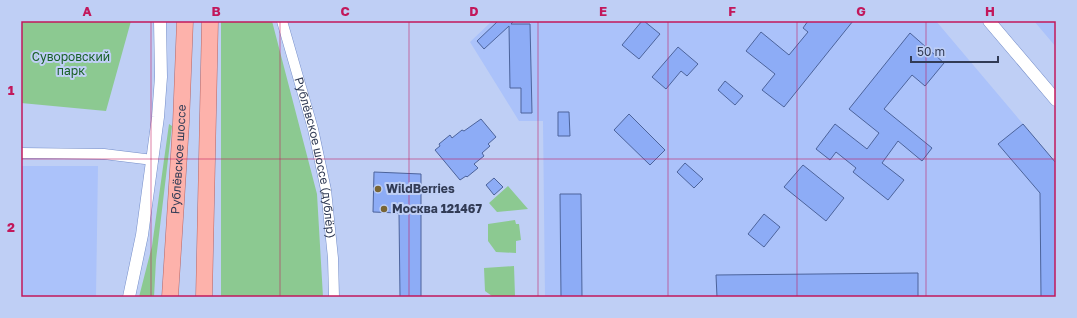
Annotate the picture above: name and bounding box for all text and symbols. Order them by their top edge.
text: A [82,3,92,19]
text: B [211,3,221,19]
text: C [340,3,350,19]
text: D [469,3,479,19]
text: E [599,3,607,19]
text: F [728,3,736,19]
text: G [856,3,866,19]
text: H [985,3,995,19]
scale bar [911,38,998,64]
text: 50 m [917,44,945,59]
park label: Суворовский парк [32,49,110,78]
street label: Рублёвское шоссе (дублёр) [291,75,339,239]
text: 1 [8,82,15,98]
street label: Рублёвское шоссе [167,104,189,215]
place label: WildBerries [386,181,455,196]
marker: WildBerries [373,184,383,194]
place label: Москва 121467 [392,201,482,216]
marker: Москва 121467 [379,204,389,214]
text: 2 [7,219,15,235]

